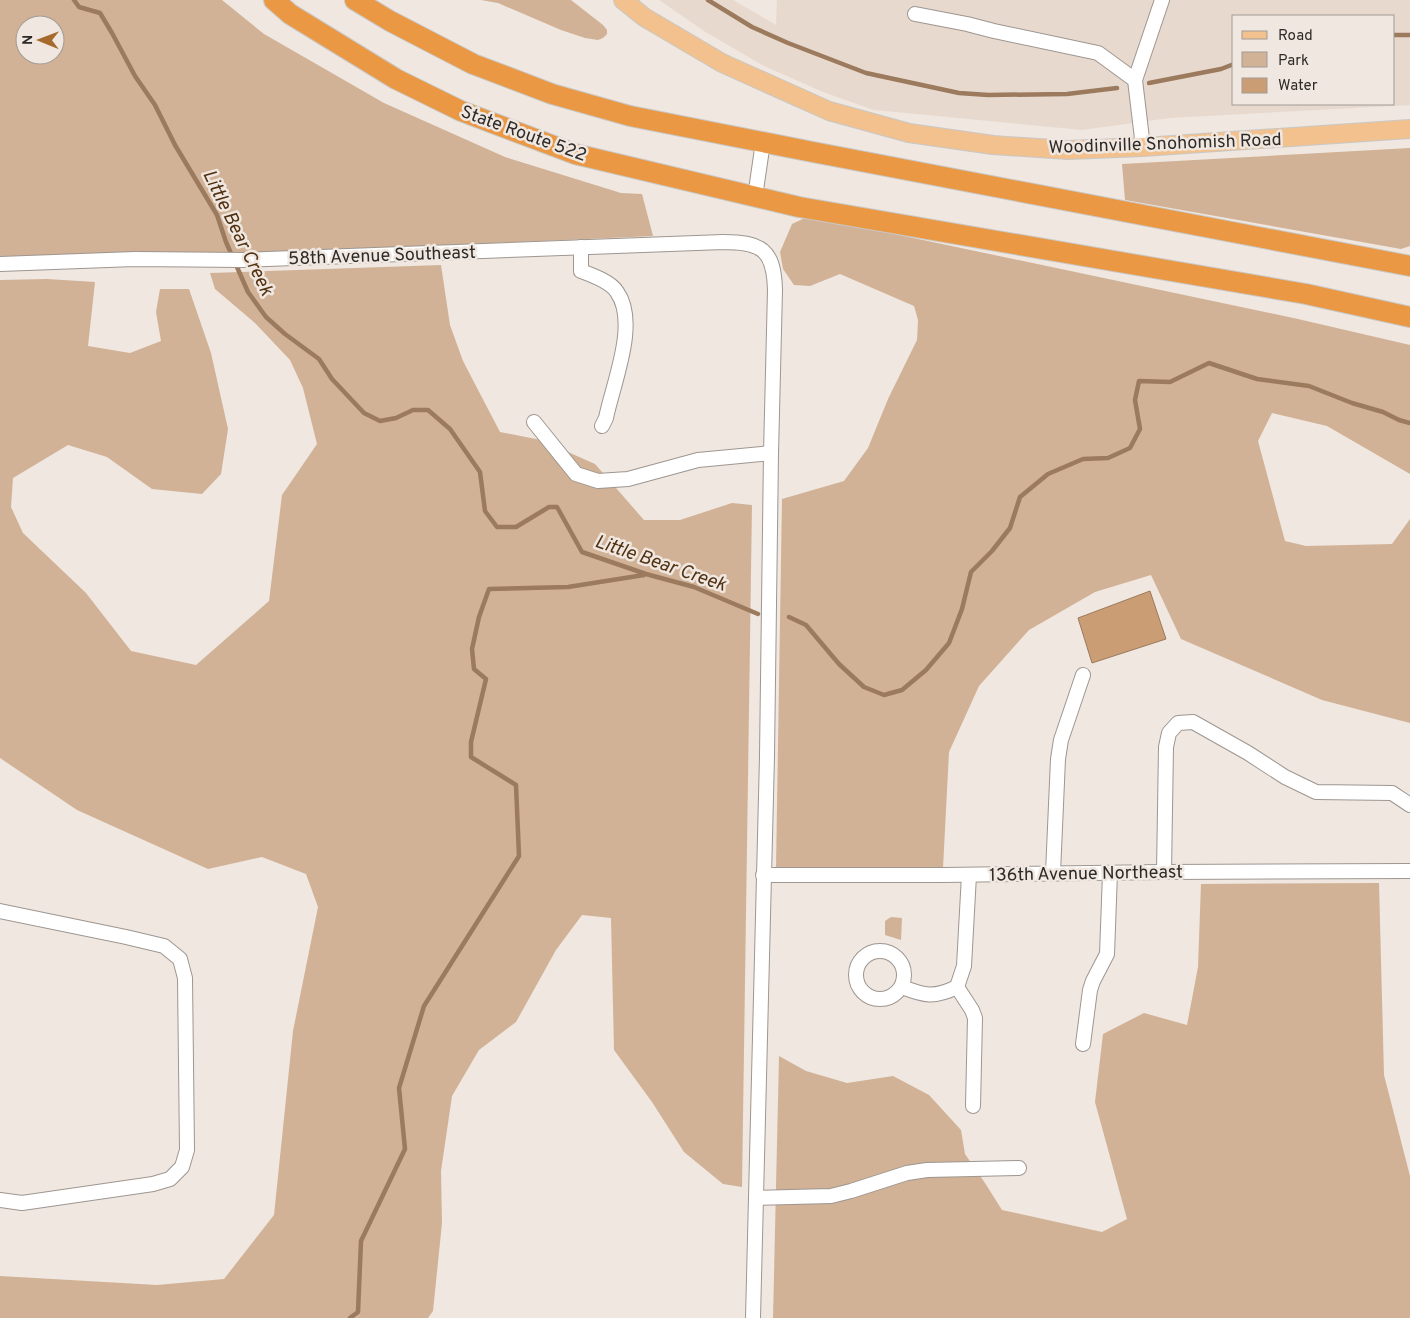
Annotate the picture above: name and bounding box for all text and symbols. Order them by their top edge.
north arrow [15,15,65,65]
legend [1232,15,1395,105]
text: Road [1278,27,1313,46]
text: N [20,35,37,45]
text: Park [1278,52,1309,71]
text: Water [1278,77,1318,96]
street label: State Route 522 [457,101,590,168]
street label: Woodinville Snohomish Road [1048,129,1282,160]
water label: Little Bear Creek [196,166,278,300]
street label: 58th Avenue Southeast [288,242,476,271]
water label: Little Bear Creek [592,530,730,598]
street label: 136th Avenue Northeast [989,861,1183,888]

